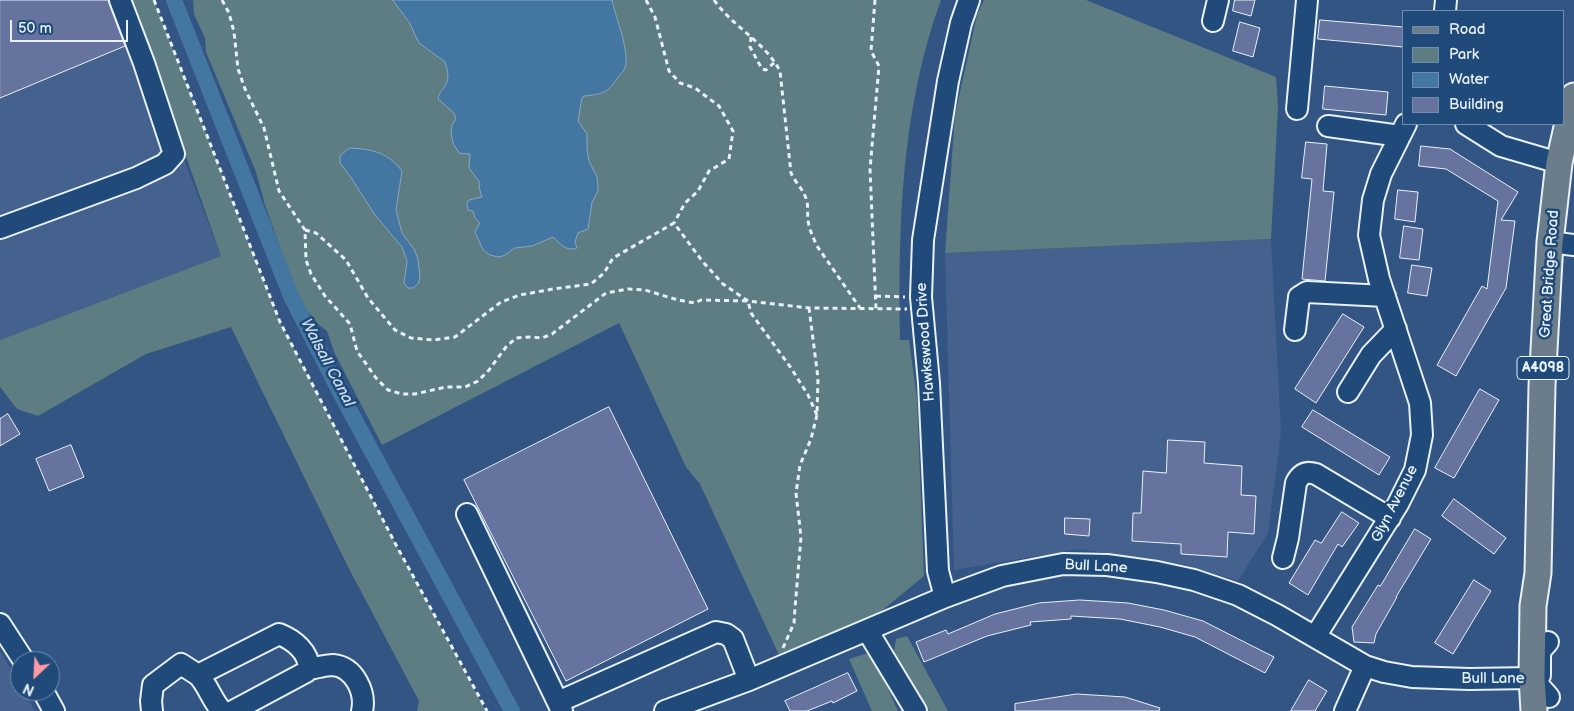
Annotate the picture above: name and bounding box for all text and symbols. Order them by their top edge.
scale bar [12,10,130,42]
legend [1402,10,1564,125]
text: 50 m [18,19,52,38]
text: Road [1449,20,1485,39]
text: Park [1449,45,1479,64]
text: Water [1449,70,1489,89]
text: Building [1449,95,1504,114]
street label: Great Bridge Road [1537,209,1563,339]
street label: Hawkswood Drive [913,282,939,402]
water label: Walsall Canal [296,316,358,410]
road number: A4098 [1517,356,1569,379]
street label: Glyn Avenue [1368,462,1422,546]
street label: Bull Lane [1064,556,1128,578]
north arrow [10,651,60,701]
street label: Bull Lane [1461,670,1525,688]
text: N [21,679,37,699]

